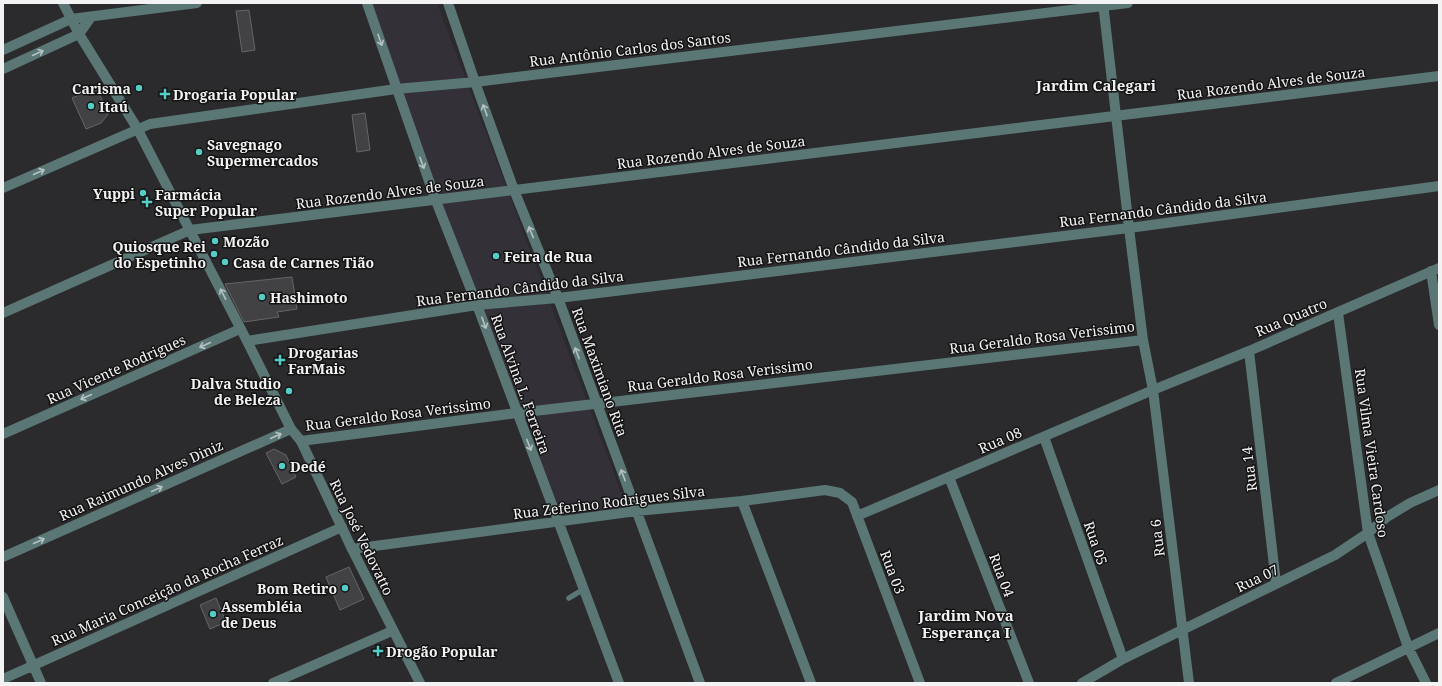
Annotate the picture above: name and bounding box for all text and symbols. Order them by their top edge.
street label: Rua Antônio Carlos dos Santos [528,27,732,71]
one-way arrow [376,34,384,46]
one-way arrow [32,49,44,56]
street label: Rua Rozendo Alves de Souza [1176,62,1367,104]
district label: Jardim Calegari [1035,75,1157,95]
place label: Carisma [72,79,131,98]
marker: Carisma [134,83,144,93]
place label: Drogaria Popular [173,85,297,104]
marker: Drogaria Popular [160,89,170,99]
place label: Itaú [99,97,128,116]
marker: Itaú [86,101,96,111]
one-way arrow [481,104,488,117]
street label: Rua Rozendo Alves de Souza [616,131,807,173]
place label: Savegnago Supermercados [207,135,318,170]
marker: Savegnago Supermercados [194,147,204,157]
one-way arrow [419,156,427,168]
one-way arrow [32,168,44,175]
street label: Rua Rozendo Alves de Souza [295,171,486,213]
place label: Yuppi [93,184,135,203]
place label: Farmácia Super Popular [155,185,258,220]
street label: Rua Fernando Cândido da Silva [1058,187,1268,231]
marker: Yuppi [138,188,148,198]
marker: Farmácia Super Popular [142,197,152,207]
one-way arrow [526,226,534,238]
street label: Rua Fernando Cândido da Silva [736,227,946,271]
place label: Mozão [223,232,269,251]
marker: Mozão [210,236,220,246]
place label: Quiosque Rei do Espetinho [112,237,206,272]
place label: Feira de Rua [504,247,593,266]
marker: Quiosque Rei do Espetinho [209,249,219,259]
marker: Feira de Rua [491,251,501,261]
place label: Casa de Carnes Tião [233,253,374,272]
marker: Casa de Carnes Tião [220,257,230,267]
street label: Rua Fernando Cândido da Silva [415,266,625,310]
one-way arrow [219,288,226,300]
place label: Hashimoto [270,288,348,307]
marker: Hashimoto [257,292,267,302]
street label: Rua Quatro [1252,293,1330,341]
street label: Rua Maximiano Rita [568,305,632,439]
street label: Rua Alvina L. Ferreira [487,312,555,457]
street label: Rua Geraldo Rosa Verissimo [948,316,1136,358]
one-way arrow [480,317,488,329]
street label: Rua Vicente Rodrigues [44,330,188,408]
one-way arrow [199,342,211,349]
place label: Drogarias FarMais [288,343,359,378]
one-way arrow [573,348,581,360]
street label: Rua Geraldo Rosa Verissimo [626,354,814,396]
marker: Drogarias FarMais [275,355,285,365]
street label: Rua Vilma Vieira Cardoso [1351,367,1393,539]
place label: Dalva Studio de Beleza [191,374,281,409]
marker: Dalva Studio de Beleza [284,386,294,396]
street label: Rua Geraldo Rosa Verissimo [304,393,492,435]
one-way arrow [80,394,92,402]
street label: Rua 08 [975,422,1025,458]
one-way arrow [270,432,282,439]
street label: Rua Raimundo Alves Diniz [56,435,226,525]
one-way arrow [525,439,533,451]
street label: Rua 14 [1237,445,1261,493]
place label: Dedé [290,457,326,476]
marker: Dedé [277,461,287,471]
one-way arrow [618,469,626,481]
street label: Rua José Vedovatto [326,476,398,598]
street label: Rua Zeferino Rodrigues Silva [512,481,706,523]
one-way arrow [151,484,163,492]
street label: Rua 6 [1145,518,1169,558]
street label: Rua 05 [1080,519,1112,567]
street label: Rua Maria Conceição da Rocha Ferraz [48,530,286,650]
one-way arrow [32,537,44,544]
street label: Rua 03 [876,547,910,597]
street label: Rua 04 [985,550,1019,600]
street label: Rua 07 [1233,559,1282,596]
place label: Bom Retiro [257,579,337,598]
marker: Bom Retiro [340,583,350,593]
place label: Assembléia de Deus [221,597,302,632]
district label: Jardim Nova Esperança I [917,605,1014,642]
marker: Assembléia de Deus [208,609,218,619]
place label: Drogão Popular [386,642,498,661]
marker: Drogão Popular [373,646,383,656]

